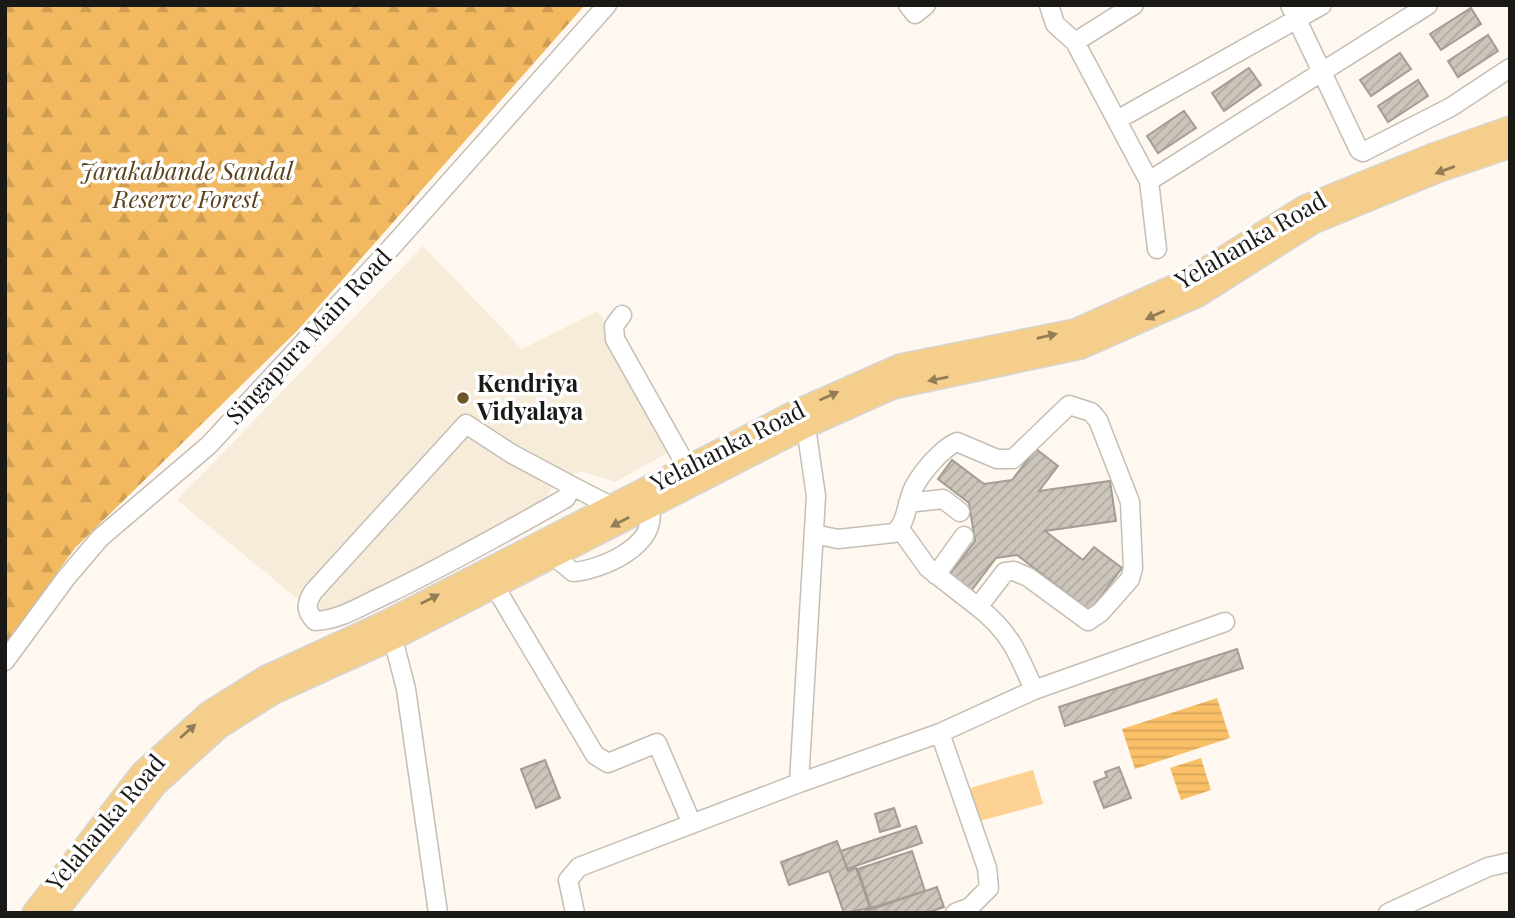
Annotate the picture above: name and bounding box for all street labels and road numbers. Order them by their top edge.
street label: Yelahanka Road [1168,183,1331,296]
street label: Singapura Main Road [218,241,397,430]
street label: Yelahanka Road [644,393,810,498]
street label: Yelahanka Road [37,747,171,898]

